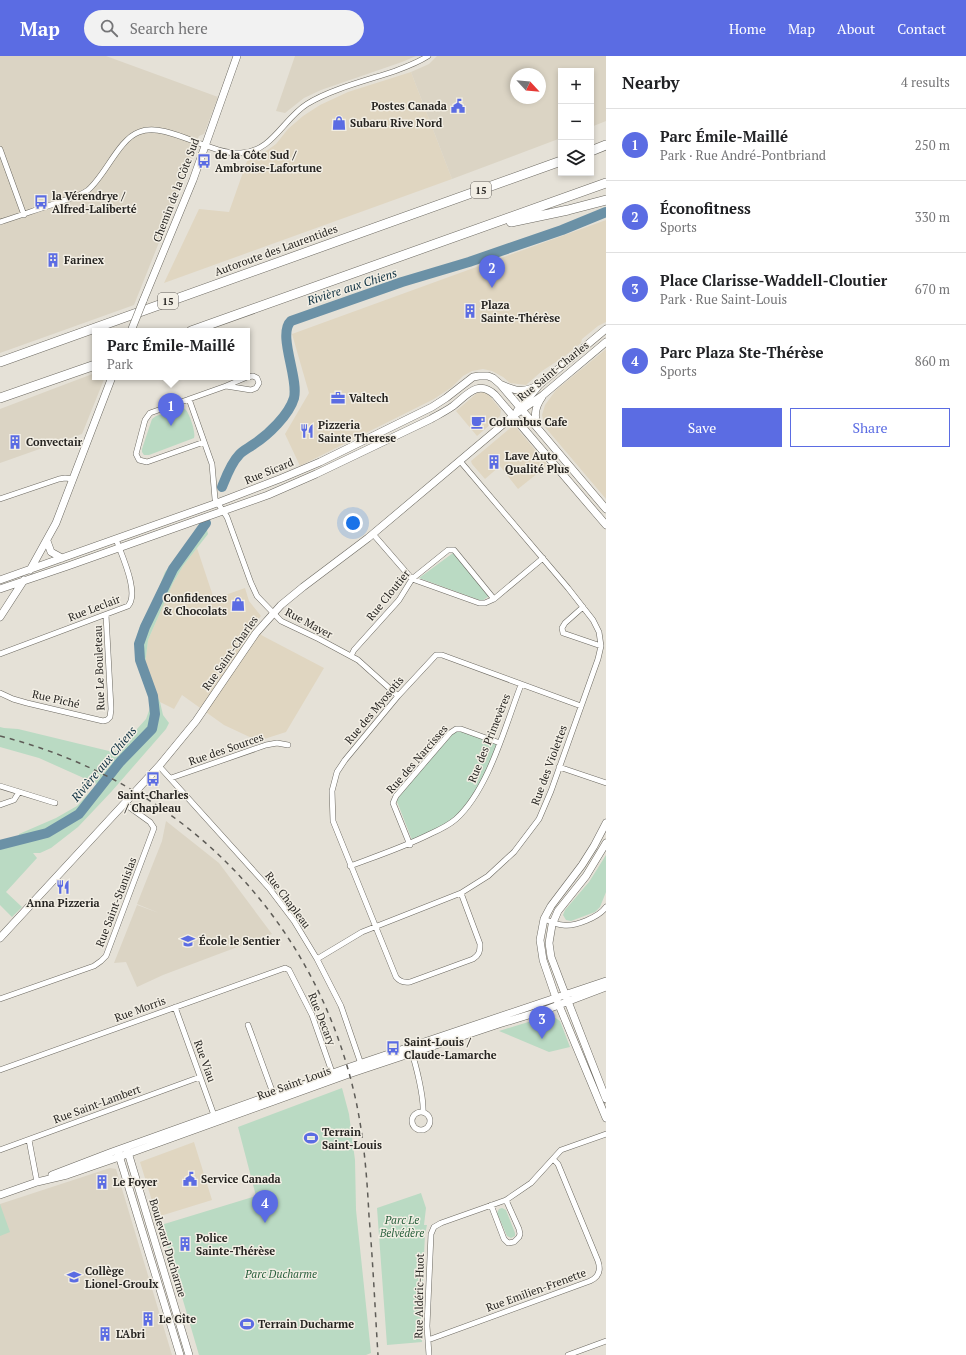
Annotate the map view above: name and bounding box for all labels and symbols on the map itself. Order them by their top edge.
north arrow [510,68,546,104]
public building icon: Postes Canada [450,98,466,114]
place label: Postes Canada [371,99,447,113]
shop icon: Subaru Rive Nord [331,115,347,131]
place label: Subaru Rive Nord [350,116,443,130]
street label: Chemin de la Côte Sud [150,136,202,244]
place label: de la Côte Sud / Ambroise-Lafortune [215,148,322,175]
bus stop icon: de la Côte Sud / Ambroise-Lafortune [196,153,212,169]
road number: 15 [471,182,491,198]
place label: la Vérendrye / Alfred-Laliberté [52,189,137,216]
bus stop icon: la Vérendrye / Alfred-Laliberté [33,194,49,210]
street label: Autoroute des Laurentides [213,221,340,279]
building icon: Farinex [45,252,61,268]
place label: Farinex [64,253,105,267]
pin: 2 [479,255,505,288]
water label: Rivière aux Chiens [304,265,399,308]
road number: 15 [158,293,178,309]
place label: Plaza Sainte-Thérèse [481,298,560,325]
building icon: Plaza Sainte-Thérèse [462,303,478,319]
street label: Rue Saint-Charles [514,338,592,404]
office icon: Valtech [330,390,346,406]
place label: Valtech [349,391,389,405]
pin: 1 [158,393,184,426]
cafe icon: Columbus Cafe [470,414,486,430]
place label: Columbus Cafe [489,415,568,429]
place label: Pizzeria Sainte Therese [318,418,396,445]
restaurant icon: Pizzeria Sainte Therese [299,423,315,439]
building icon: Convectair [7,434,23,450]
place label: Convectair [26,435,83,449]
place label: Lave Auto Qualité Plus [505,449,569,476]
building icon: Lave Auto Qualité Plus [486,454,502,470]
street label: Rue Sicard [242,455,296,487]
your location [343,513,363,533]
street label: Rue Cloutier [363,566,413,623]
street label: Rue Leclair [66,591,123,624]
place label: Confidences & Chocolats [163,591,227,618]
shop icon: Confidences & Chocolats [230,596,246,612]
street label: Rue Mayer [283,605,336,642]
street label: Rue Saint-Charles [199,613,261,693]
street label: Rue Le Bouleteau [90,624,107,711]
street label: Rue des Myosotis [341,673,407,747]
street label: Rue Piché [31,687,82,711]
street label: Rue des Primevères [465,691,513,785]
street label: Rue des Narcisses [383,722,451,796]
water label: Rivière aux Chiens [67,723,140,805]
street label: Rue des Violettes [528,723,570,807]
street label: Rue des Sources [187,730,266,768]
bus stop icon: Saint-Charles / Chapleau [145,771,161,787]
place label: Saint-Charles / Chapleau [117,788,189,815]
street label: Rue Saint-Stanislas [92,855,140,949]
street label: Rue Chapleau [262,869,314,932]
restaurant icon: Anna Pizzeria [55,879,71,895]
place label: Anna Pizzeria [26,896,100,910]
school or university icon: École le Sentier [180,933,196,949]
place label: École le Sentier [199,934,280,948]
street label: Rue Decary [305,991,339,1048]
street label: Rue Morris [112,993,168,1025]
pin: 3 [529,1006,555,1039]
place label: Saint-Louis / Claude-Lamarche [404,1035,497,1062]
street label: Rue Viau [191,1038,219,1085]
bus stop icon: Saint-Louis / Claude-Lamarche [385,1040,401,1056]
street label: Rue Saint-Louis [255,1063,333,1103]
street label: Rue Saint-Lambert [51,1082,143,1126]
place label: Terrain Saint-Louis [322,1125,382,1152]
sports icon: Terrain Saint-Louis [303,1130,319,1146]
public building icon: Service Canada [182,1171,198,1187]
place label: Service Canada [201,1172,281,1186]
building icon: Le Foyer [94,1174,110,1190]
place label: Le Foyer [113,1175,158,1189]
pin: 4 [252,1190,278,1223]
street label: Boulevard Ducharme [146,1197,190,1299]
park label: Parc Le Belvédère [379,1213,424,1240]
place label: Police Sainte-Thérèse [196,1231,275,1258]
building icon: Police Sainte-Thérèse [177,1236,193,1252]
street label: Rue Aldéric-Huot [411,1253,427,1339]
place label: Collège Lionel-Groulx [85,1264,159,1291]
street label: Rue Emilien-Frenette [484,1265,588,1315]
park label: Parc Ducharme [244,1267,317,1281]
school or university icon: Collège Lionel-Groulx [66,1269,82,1285]
building icon: Le Gîte [140,1311,156,1327]
place label: Le Gîte [159,1312,196,1326]
sports icon: Terrain Ducharme [239,1316,255,1332]
place label: Terrain Ducharme [258,1317,354,1331]
building icon: L'Abri [97,1326,113,1342]
place label: L'Abri [116,1327,146,1341]

